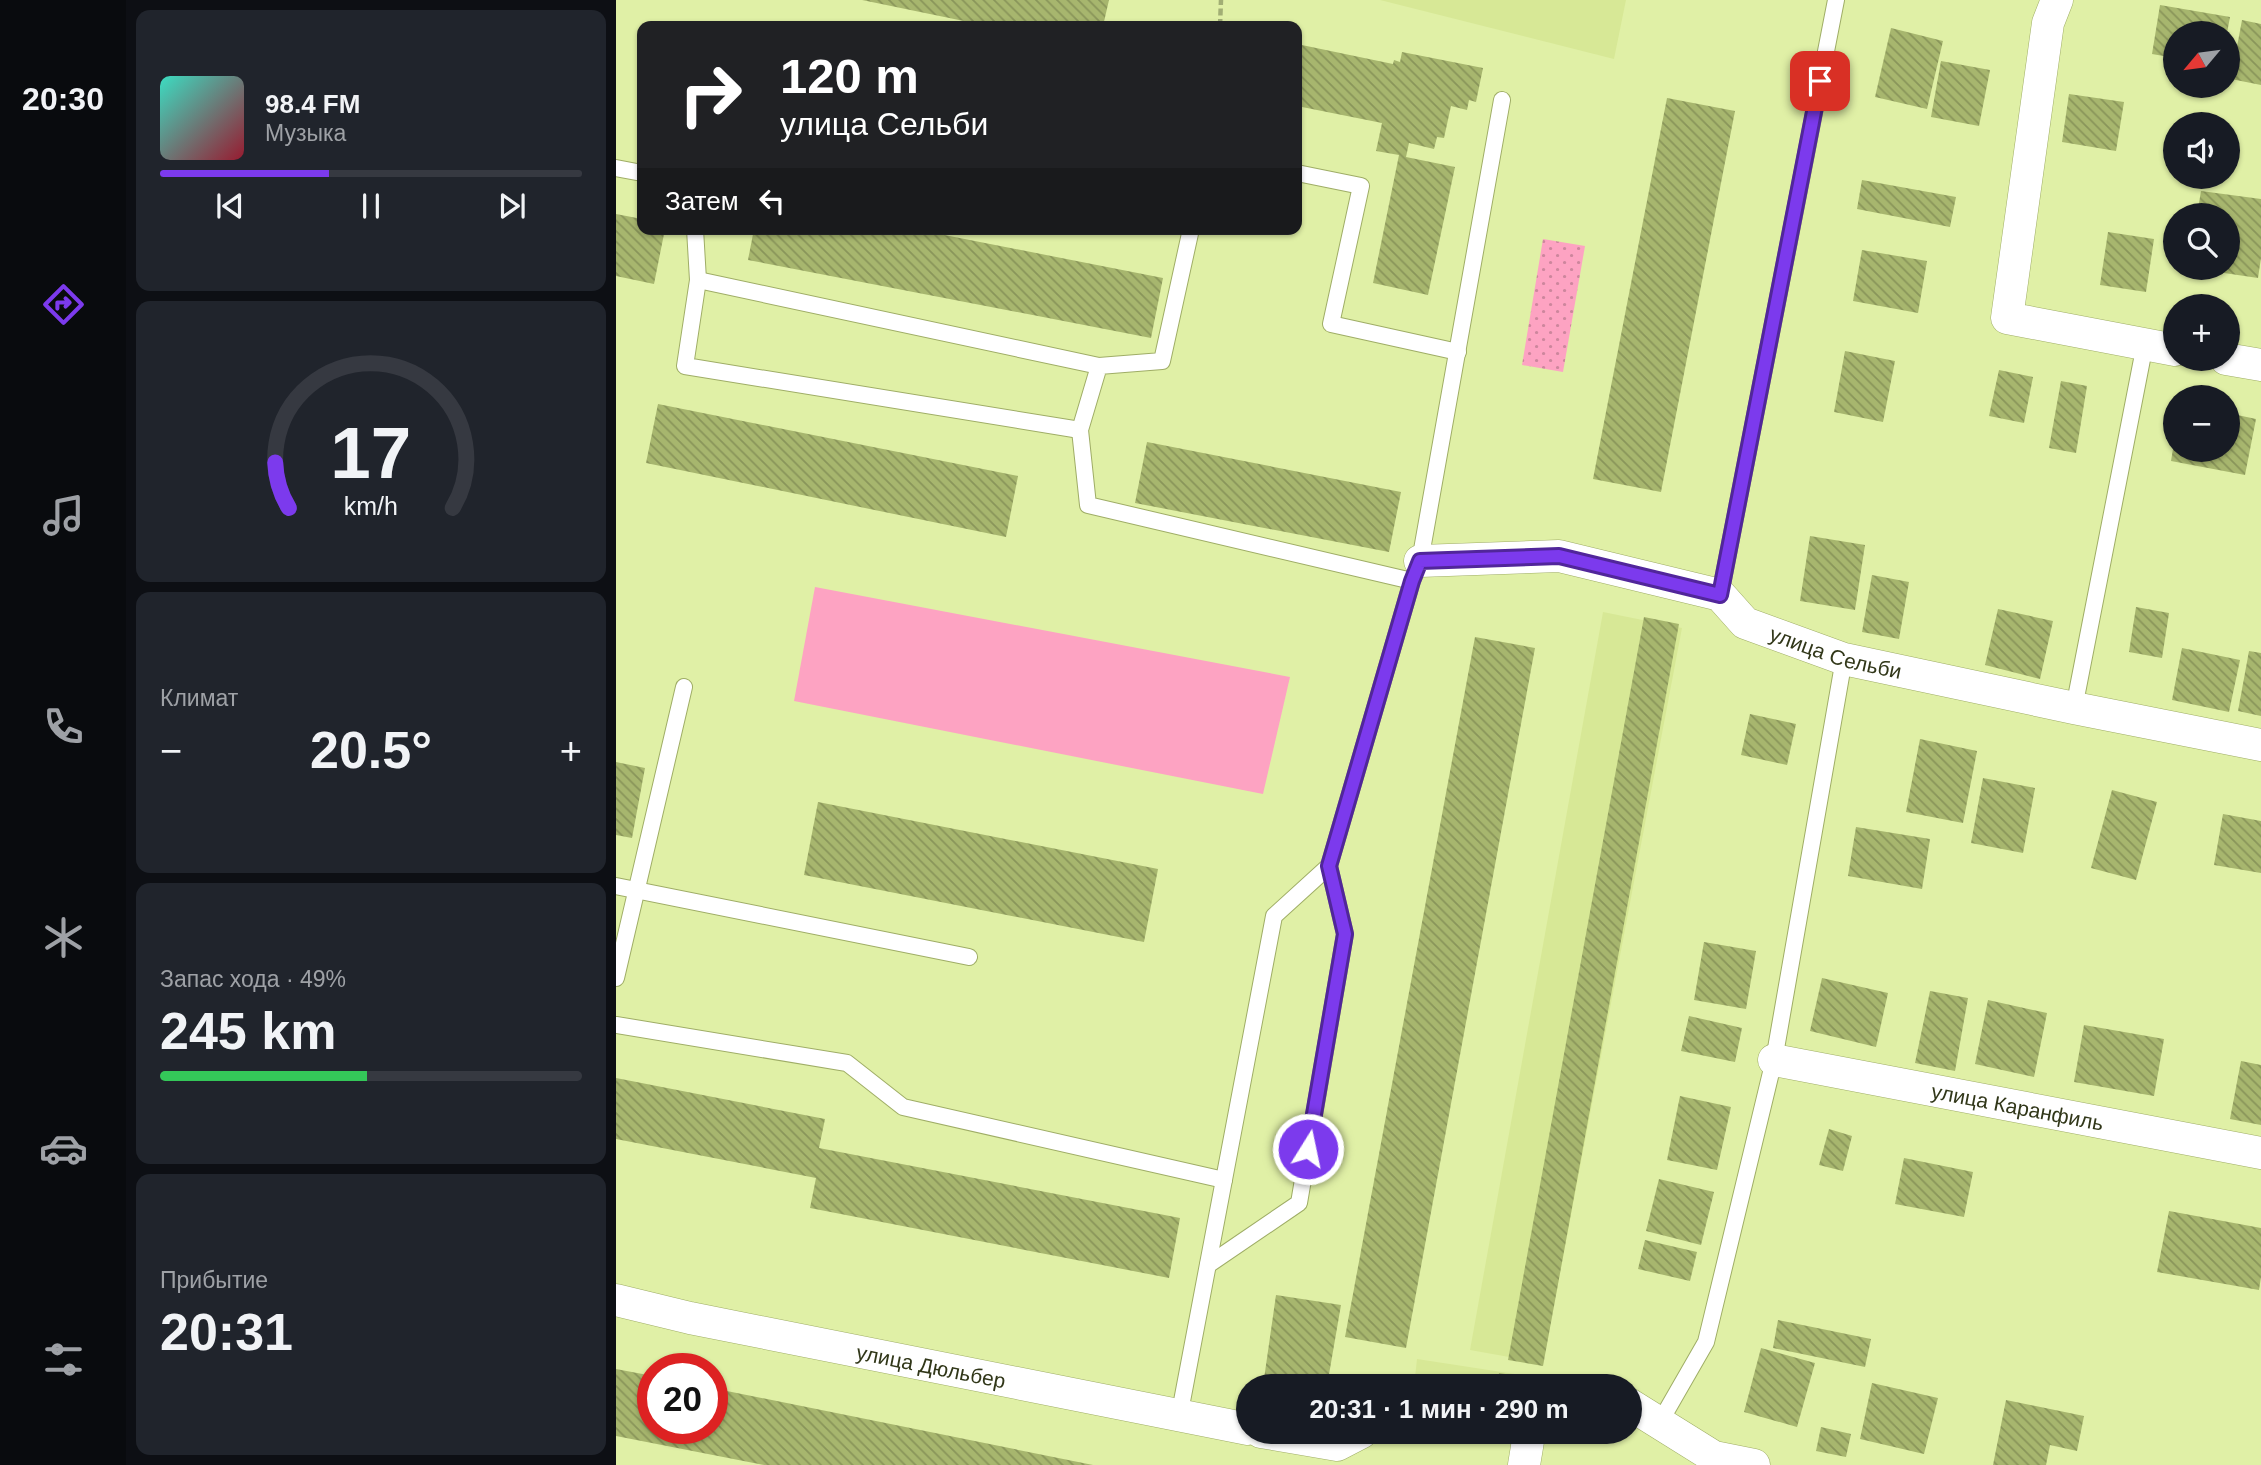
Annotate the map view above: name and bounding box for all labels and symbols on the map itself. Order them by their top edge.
north arrow [2163,21,2240,98]
pin [1790,51,1850,111]
street label: улица Сельби [1767,622,1904,682]
street label: улица Каранфиль [1930,1079,2106,1134]
position arrow [1271,1112,1345,1186]
street label: улица Дюльбер [855,1340,1008,1392]
speed limit sign: 20 [637,1353,728,1444]

